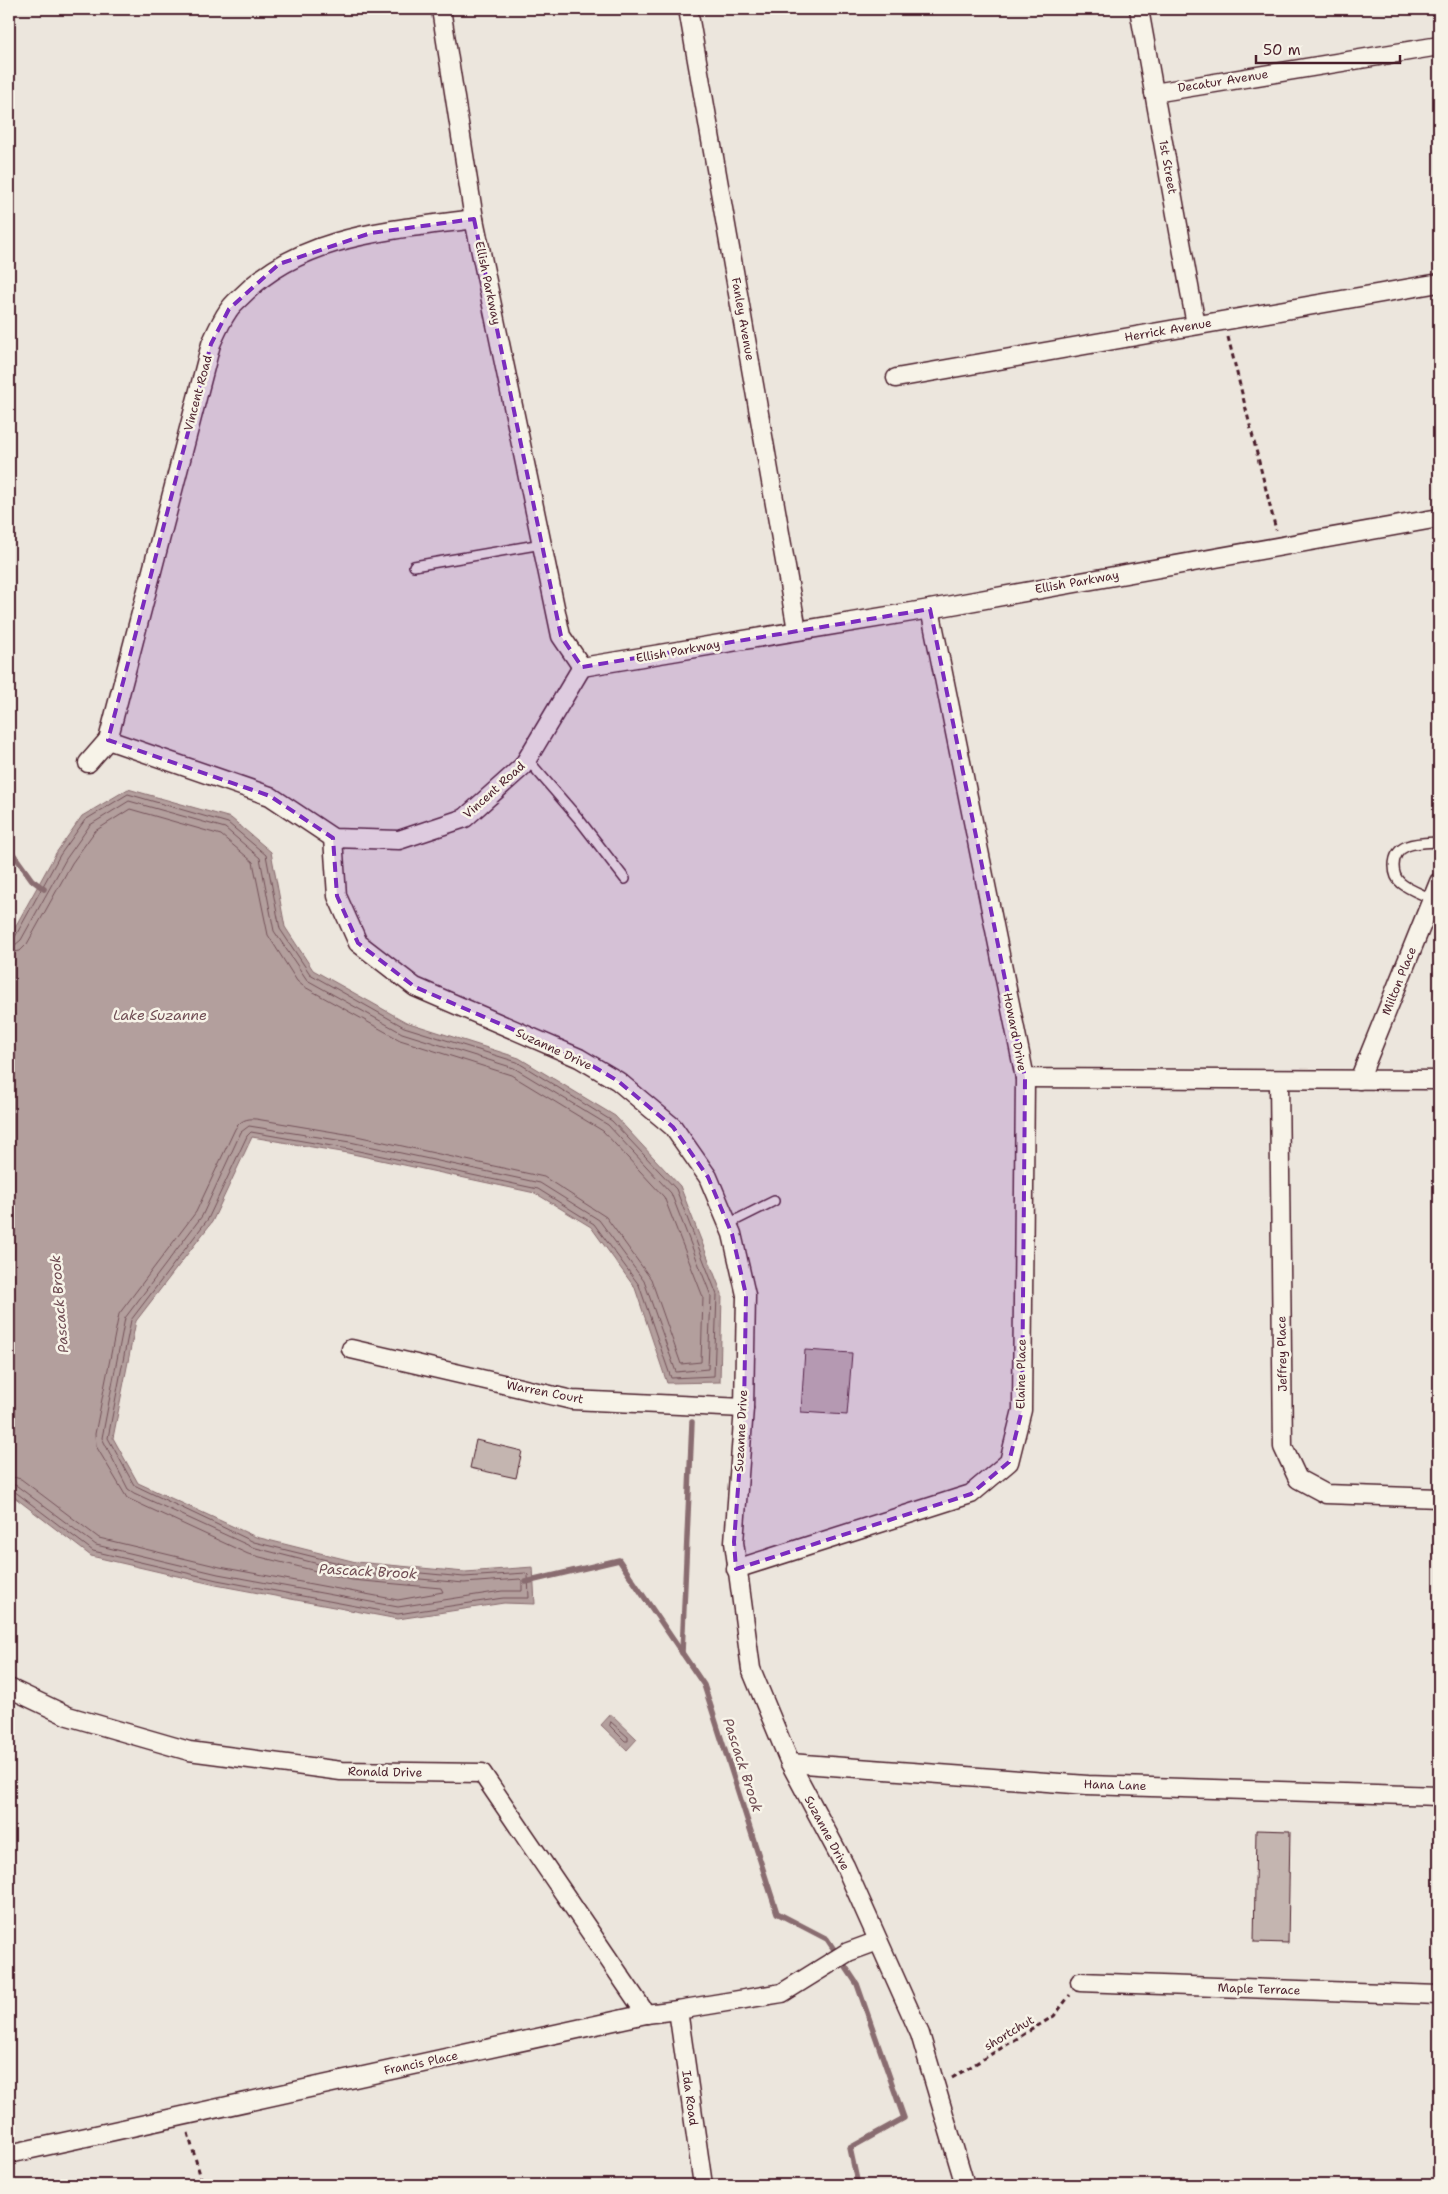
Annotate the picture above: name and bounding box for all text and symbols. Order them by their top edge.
scale bar [1256,32,1399,64]
text: 50 m [1263,40,1301,60]
street label: Decatur Avenue [1177,66,1270,96]
street label: 1st Street [1155,139,1181,195]
street label: Ellish Parkway [471,240,505,326]
street label: Fanley Avenue [728,276,758,362]
street label: Herrick Avenue [1123,314,1213,346]
street label: Vincent Road [180,353,216,433]
street label: Ellish Parkway [1034,567,1120,597]
street label: Ellish Parkway [635,636,721,666]
street label: Vincent Road [460,758,529,822]
street label: Milton Place [1378,944,1420,1018]
street label: Howard Drive [1000,991,1030,1073]
water label: Lake Suzanne [113,1006,207,1024]
street label: Suzanne Drive [513,1024,595,1074]
water label: Pascack Brook [46,1254,72,1354]
street label: Jeffrey Place [1273,1316,1291,1392]
street label: Elaine Place [1012,1339,1030,1409]
street label: Warren Court [505,1377,585,1407]
street label: Suzanne Drive [731,1389,751,1473]
water label: Pascack Brook [319,1559,417,1583]
water label: Pascack Brook [719,1716,767,1814]
street label: Ronald Drive [348,1763,423,1781]
street label: Hana Lane [1083,1776,1147,1794]
street label: Suzanne Drive [801,1793,853,1873]
street label: Maple Terrace [1217,1980,1301,1998]
street label: shortchut [981,2012,1037,2054]
street label: Francis Place [383,2047,460,2079]
street label: Ida Road [678,2069,702,2127]

